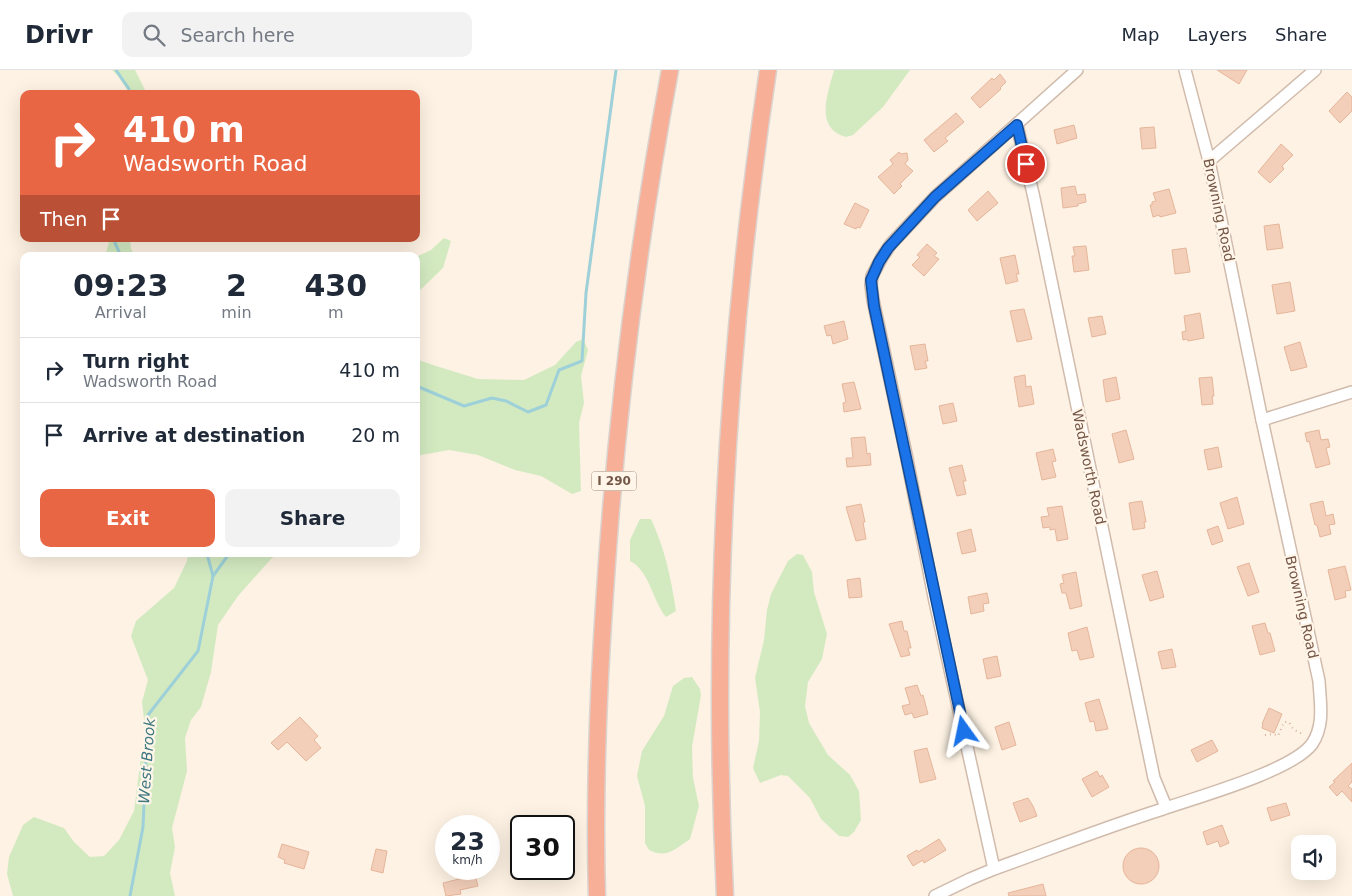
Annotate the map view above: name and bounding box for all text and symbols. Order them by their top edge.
search box [122,12,472,57]
text: Drivr [25,21,92,49]
icon: search [140,21,168,49]
text: Search here [180,24,295,46]
text: Map [1121,24,1159,45]
text: Layers [1187,24,1247,45]
text: Share [1275,24,1327,45]
icon: right [40,110,105,175]
text: 410 m [123,110,245,150]
pin [1005,143,1047,185]
icon: arrive [1012,150,1040,178]
text: Wadsworth Road [123,151,308,176]
street label: Browning Road [1200,157,1238,263]
icon: arrive [97,205,125,233]
text: Then [40,208,87,230]
text: 09:23 [73,268,168,303]
text: 2 [226,268,247,303]
text: 430 [304,268,367,303]
text: Arrival [95,303,147,322]
text: min [221,303,252,322]
text: m [328,303,344,322]
text: Turn right [83,350,189,372]
icon: right [40,356,68,384]
text: 410 m [339,359,400,381]
text: Wadsworth Road [83,372,217,391]
street label: Wadsworth Road [1069,408,1109,526]
icon: arrive [40,421,68,449]
text: Arrive at destination [83,424,305,446]
text: 20 m [351,424,400,446]
road number: I 290 [592,472,636,491]
button: Exit [40,489,215,547]
button: Share [225,489,400,547]
street label: Browning Road [1282,554,1322,660]
position arrow [937,704,989,756]
water label: West Brook [135,716,159,805]
speed limit sign: 30 [510,815,575,880]
text: 23 [450,827,485,856]
map controls [1291,835,1336,880]
button: sound [1291,835,1336,880]
text: km/h [452,853,483,867]

